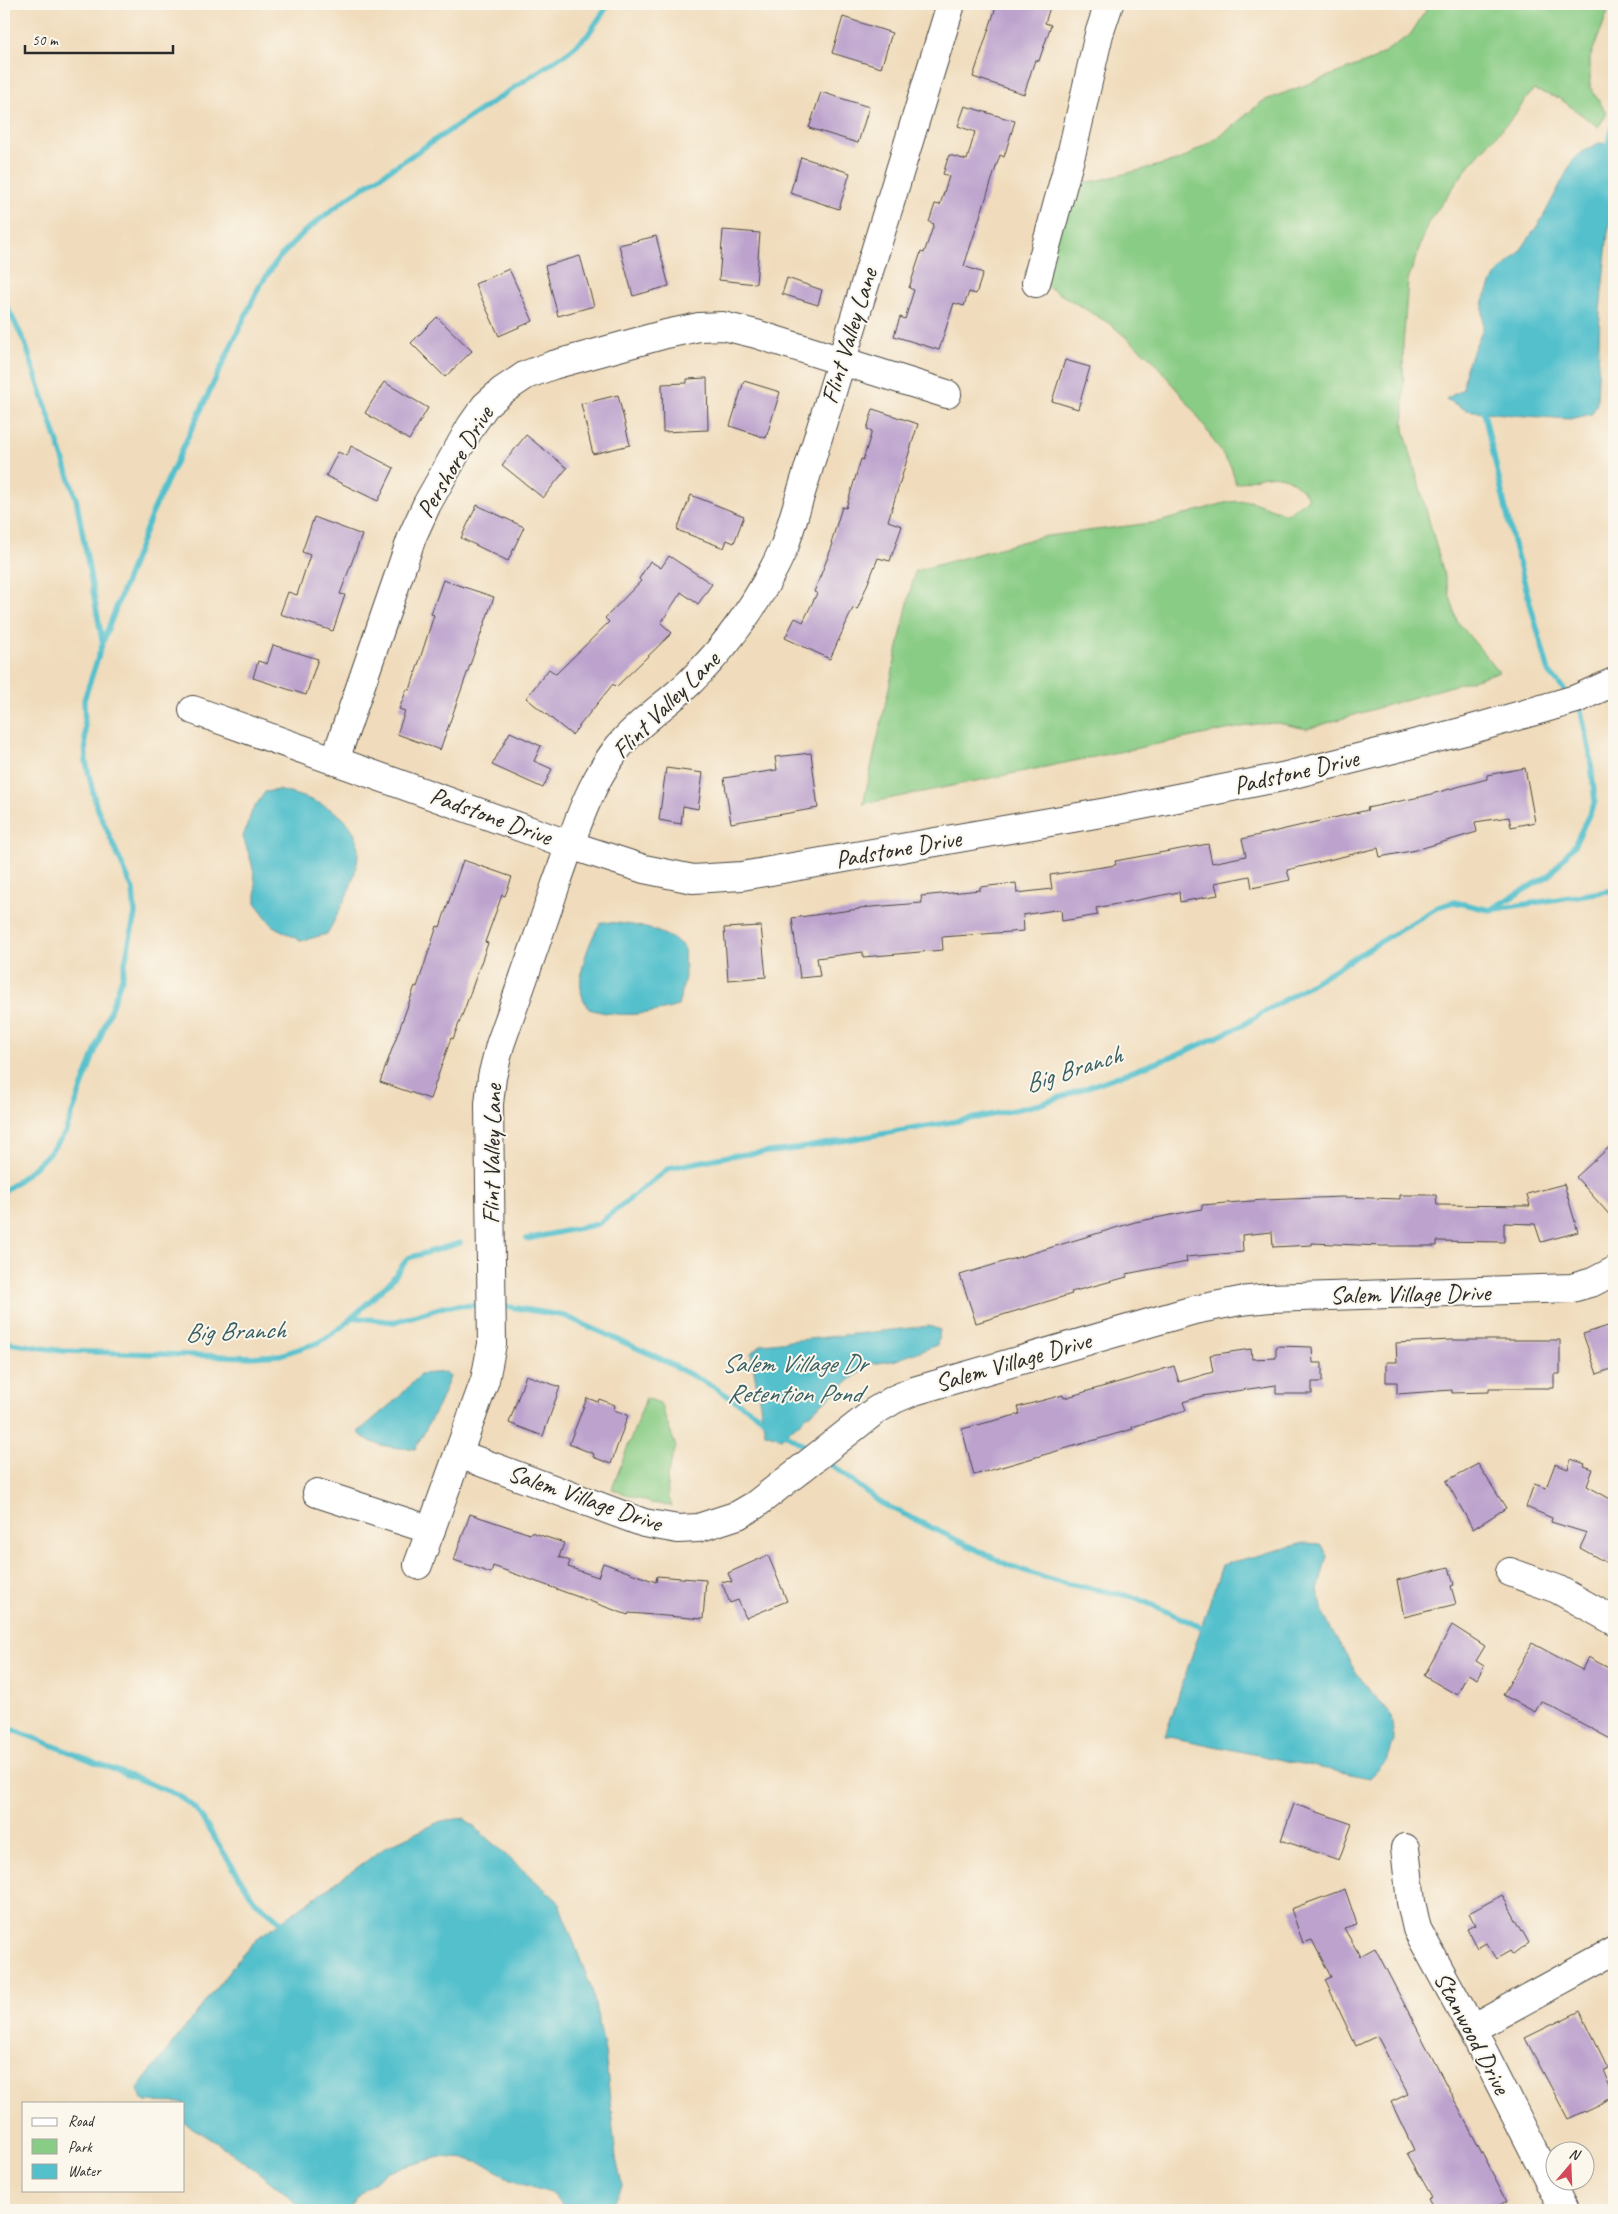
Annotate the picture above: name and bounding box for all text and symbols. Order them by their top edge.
scale bar [25,22,172,54]
text: 50 m [32,31,59,50]
street label: Flint Valley Lane [813,263,885,407]
street label: Pershore Drive [409,399,502,524]
street label: Flint Valley Lane [605,643,728,766]
street label: Padstone Drive [1231,742,1363,802]
street label: Padstone Drive [426,779,558,853]
street label: Padstone Drive [833,822,965,876]
water label: Big Branch [1020,1037,1128,1100]
street label: Flint Valley Lane [475,1082,509,1224]
street label: Salem Village Drive [1330,1277,1492,1311]
water label: Big Branch [184,1313,288,1349]
street label: Salem Village Drive [931,1324,1096,1399]
water label: Salem Village Dr Retention Pond [722,1347,871,1410]
street label: Salem Village Drive [504,1457,668,1540]
street label: Stanwood Drive [1426,1966,1518,2101]
legend [22,2102,185,2192]
text: Road [68,2112,95,2131]
text: Park [68,2138,93,2157]
north arrow [1546,2142,1596,2192]
text: N [1567,2145,1583,2164]
text: Water [68,2162,102,2181]

